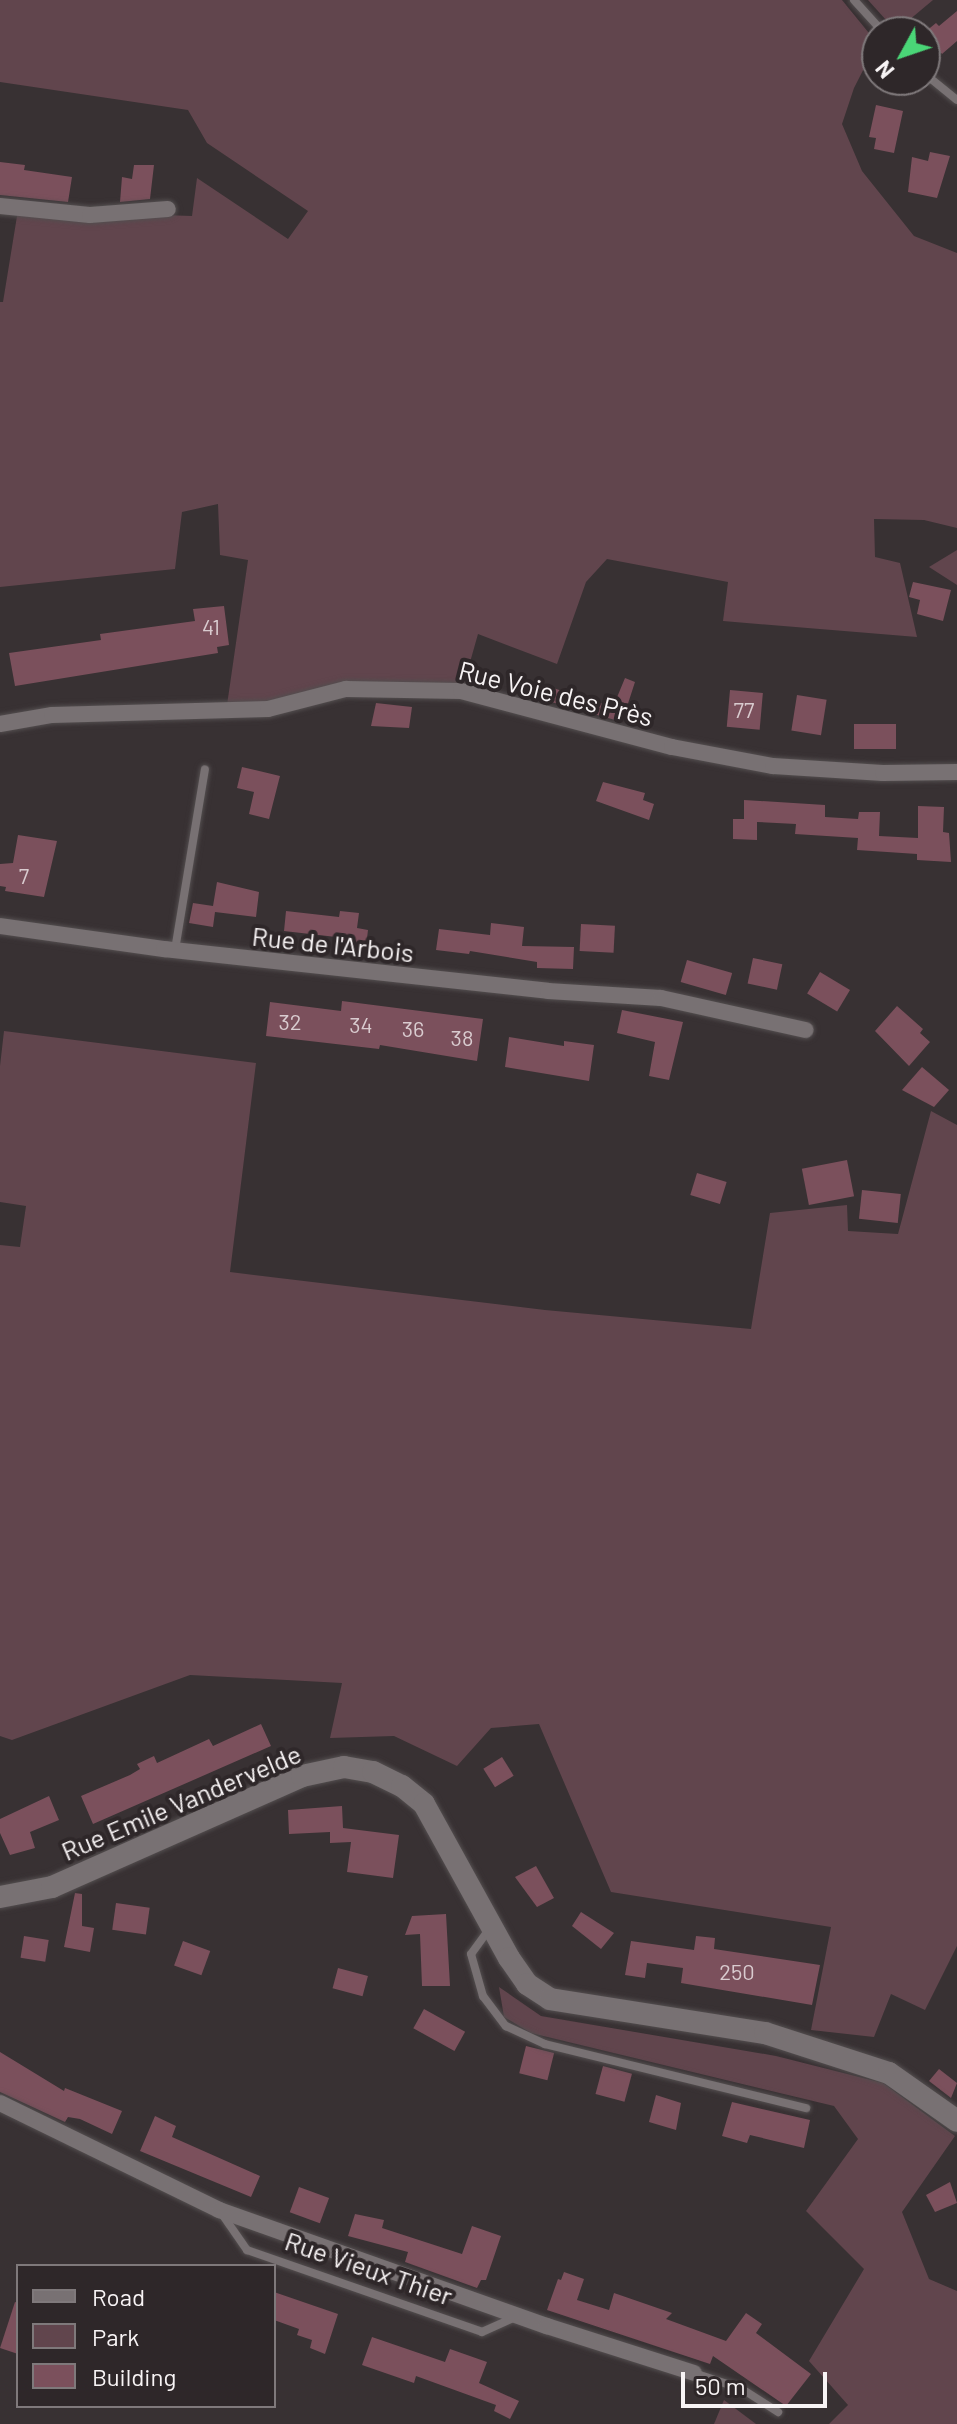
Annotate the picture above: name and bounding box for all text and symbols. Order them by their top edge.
north arrow [861,16,941,96]
text: N [869,56,899,84]
house number: 41 [202,614,220,640]
street label: Rue Voie des Près [456,654,656,732]
house number: 77 [734,697,754,723]
house number: 7 [19,863,29,889]
street label: Rue de l'Arbois [251,920,415,968]
house number: 32 [278,1009,302,1035]
house number: 34 [349,1012,373,1038]
house number: 36 [402,1016,424,1042]
house number: 38 [451,1025,473,1051]
street label: Rue Emile Vandervelde [57,1737,305,1867]
house number: 250 [719,1959,755,1985]
street label: Rue Vieux Thier [281,2225,457,2311]
legend [16,2264,276,2408]
text: Road [92,2282,145,2311]
text: Park [92,2322,139,2351]
scale bar [685,2356,831,2406]
text: Building [92,2362,176,2391]
text: 50 m [695,2371,746,2400]

